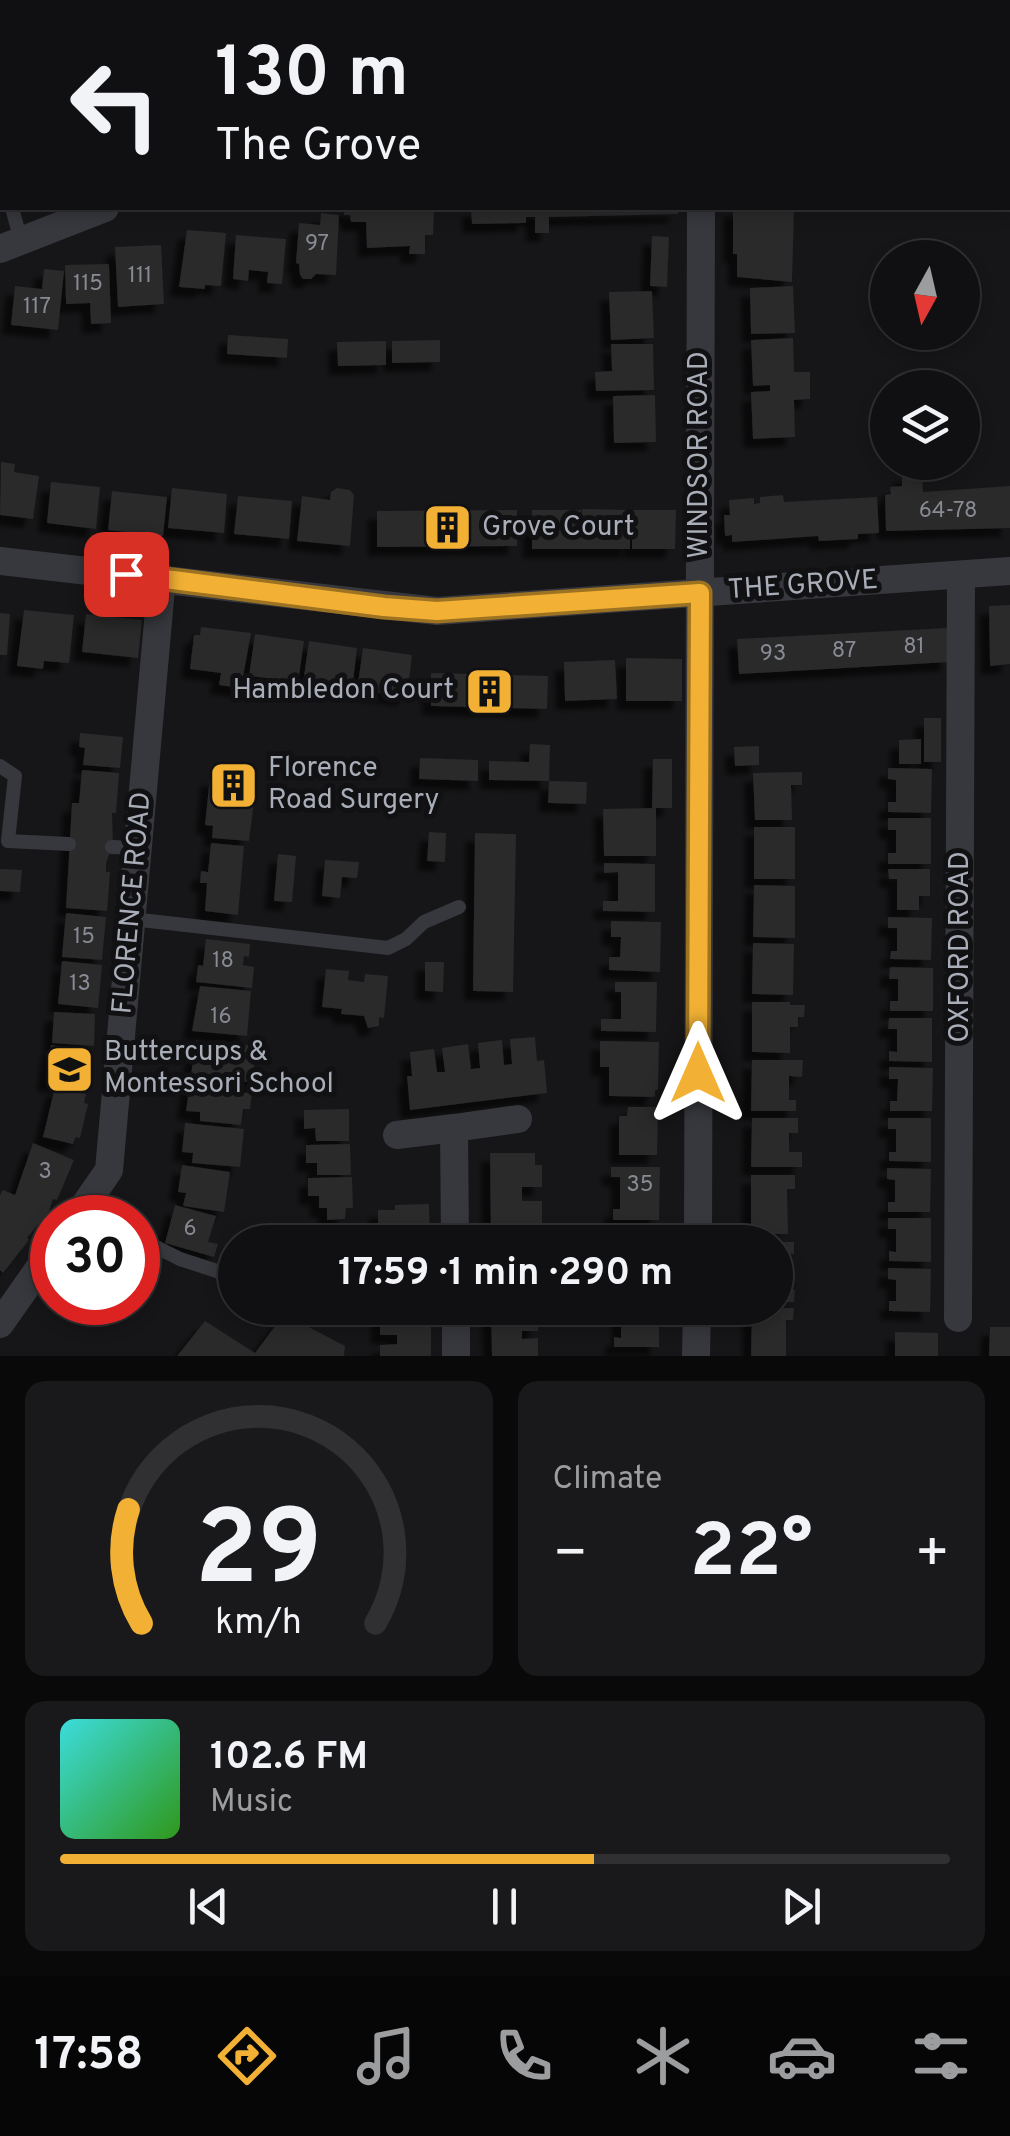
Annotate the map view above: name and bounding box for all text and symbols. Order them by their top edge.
text: 130 m [215,32,409,121]
icon: left [50,40,180,170]
text: The Grove [215,119,421,176]
house number: 97 [305,231,329,258]
north arrow [870,240,980,350]
map controls [870,240,980,480]
house number: 111 [128,263,152,290]
house number: 115 [73,271,103,298]
house number: 117 [23,294,51,321]
street label: WINDSOR ROAD [682,351,718,559]
button: layers [870,370,980,480]
house number: 64-78 [919,498,977,525]
building icon: Grove Court [421,502,473,554]
place label: Grove Court [482,510,635,546]
pin [84,532,169,617]
icon: arrive [99,547,154,602]
street label: THE GROVE [727,563,879,609]
house number: 81 [903,634,925,661]
house number: 87 [832,638,856,665]
house number: 93 [760,641,786,668]
building icon: Hambledon Court [463,665,515,717]
place label: Hambledon Court [232,673,454,709]
place label: Florence Road Surgery [268,751,439,819]
building icon: Florence Road Surgery [207,759,259,811]
street label: FLORENCE ROAD [105,790,161,1016]
street label: OXFORD ROAD [943,851,979,1043]
house number: 15 [73,924,95,951]
house number: 18 [212,948,234,975]
house number: 13 [69,971,91,998]
house number: 16 [210,1004,232,1031]
position arrow [646,1021,750,1125]
place label: Buttercups & Montessori School [104,1035,334,1103]
school or university icon: Buttercups & Montessori School [43,1043,95,1095]
house number: 3 [38,1159,52,1186]
house number: 35 [627,1172,653,1199]
speed limit sign: 30 [30,1195,160,1325]
house number: 6 [183,1216,197,1243]
text: 17:59 · 1 min · 290 m [338,1250,673,1299]
text: Climate [553,1460,662,1500]
text: 29 [195,1489,323,1621]
text: 22° [690,1508,813,1603]
text: − [553,1521,588,1591]
text: + [915,1521,950,1591]
text: km/h [215,1601,302,1647]
text: 102.6 FM [210,1734,368,1783]
text: Music [210,1783,293,1823]
icon: previous [181,1879,236,1934]
icon: pause [477,1879,532,1934]
icon: next [774,1879,829,1934]
icon: directions [212,2021,282,2091]
icon: music [351,2021,421,2091]
icon: phone [489,2021,559,2091]
icon: climate [628,2021,698,2091]
icon: car [767,2021,837,2091]
icon: filters [906,2021,976,2091]
text: 17:58 [34,2028,143,2085]

